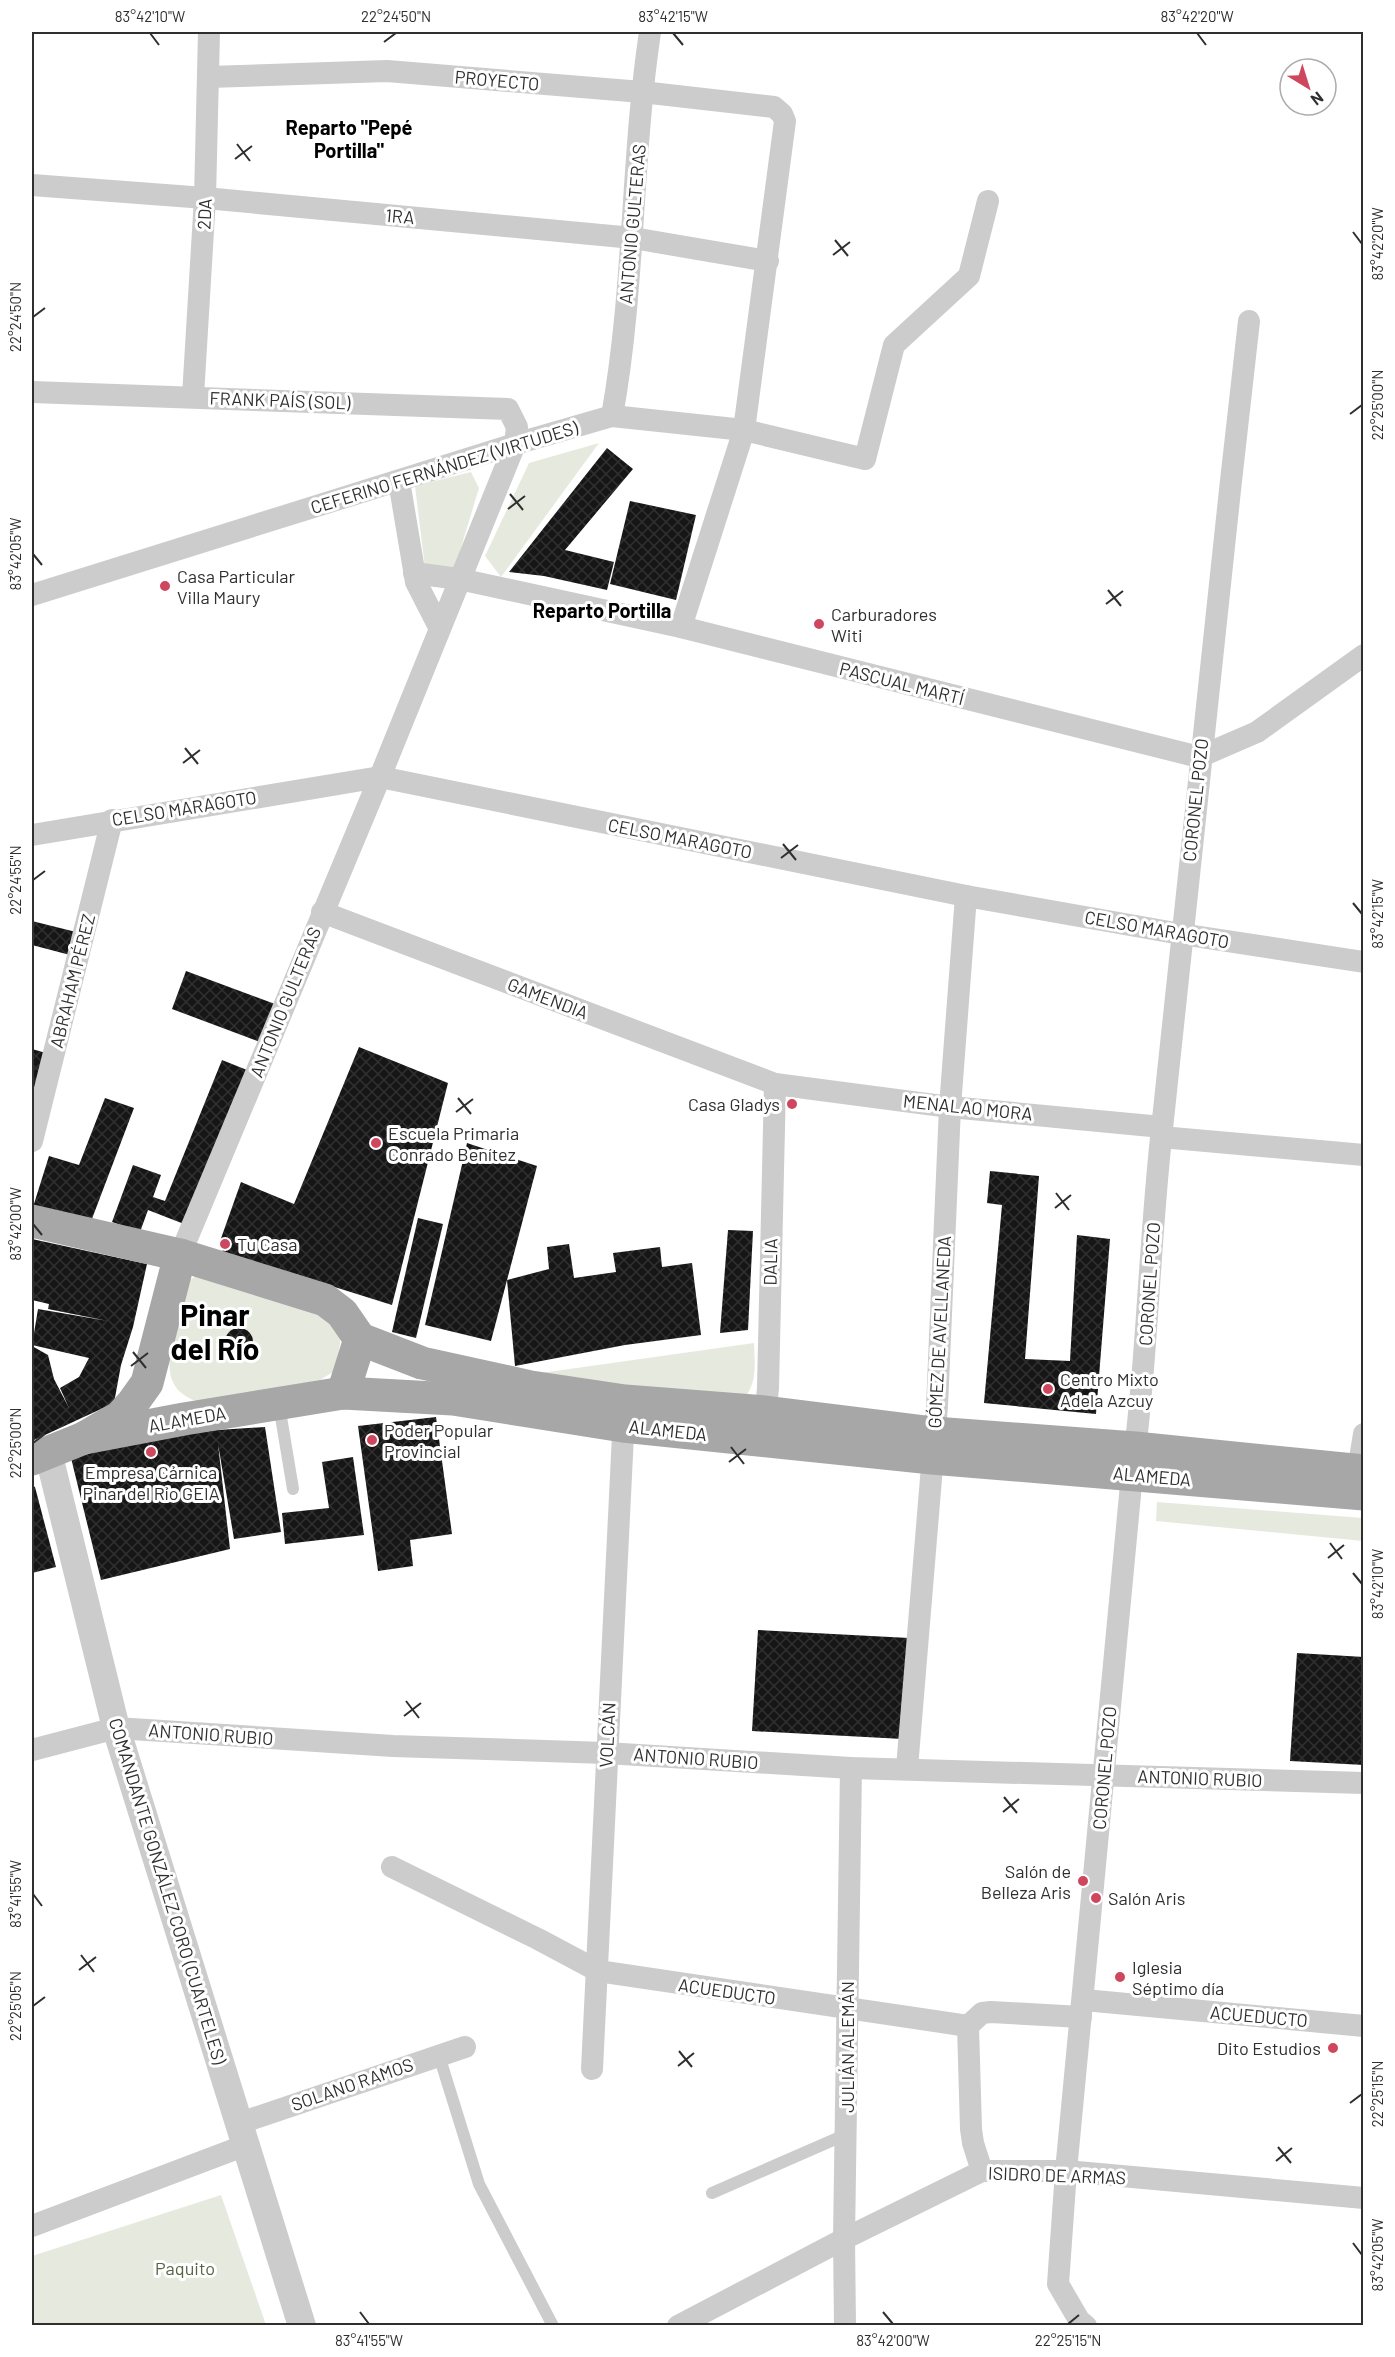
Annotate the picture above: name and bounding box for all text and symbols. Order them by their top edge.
text: 83°42'10"W [115,7,185,25]
text: 22°24'50"N [361,7,431,25]
text: 83°42'15"W [638,7,708,25]
text: 83°42'20"W [1160,7,1234,25]
north arrow [1278,57,1338,117]
street label: PROYECTO [454,65,540,95]
text: N [1308,88,1328,110]
district label: Reparto "Pepé Portilla" [286,115,413,162]
street label: ANTONIO GULTERAS [614,143,650,305]
street label: 2DA [192,198,216,230]
street label: 1RA [385,204,415,228]
text: 83°42'20"W [1368,207,1386,281]
text: 22°24'50"N [6,282,24,352]
text: 22°25'00"N [1368,370,1386,440]
street label: FRANK PAÍS (SOL) [209,387,351,413]
street label: CEFERINO FERNÁNDEZ (VIRTUDES) [308,416,581,518]
text: 83°42'05"W [6,518,24,590]
place label: Casa Particular Villa Maury [177,565,296,608]
marker: Casa Particular Villa Maury [158,579,172,593]
district label: Reparto Portilla [533,598,671,622]
place label: Carburadores Witi [831,603,937,646]
marker: Carburadores Witi [812,617,826,631]
street label: PASCUAL MARTÍ [837,657,967,709]
street label: CORONEL POZO [1178,737,1212,863]
street label: CELSO MARAGOTO [110,786,258,830]
street label: CELSO MARAGOTO [606,813,754,863]
text: 22°24'55"N [6,845,24,915]
text: 83°42'15"W [1368,879,1386,949]
street label: CELSO MARAGOTO [1083,905,1231,953]
street label: ABRAHAM PÉREZ [45,912,99,1050]
street label: ANTONIO GULTERAS [245,924,325,1080]
street label: GAMENDIA [505,973,591,1023]
street label: MENALAO MORA [902,1089,1034,1125]
place label: Casa Gladys [688,1093,780,1115]
marker: Casa Gladys [785,1097,799,1111]
place label: Escuela Primaria Conrado Benítez [388,1122,519,1165]
marker: Escuela Primaria Conrado Benítez [369,1136,383,1150]
text: 83°42'00"W [6,1187,24,1261]
street label: CORONEL POZO [1134,1221,1164,1347]
place label: Tu Casa [237,1233,298,1255]
street label: GÓMEZ DE AVELLANEDA [923,1235,955,1429]
marker: Tu Casa [218,1237,232,1251]
street label: DALIA [759,1238,781,1286]
district label: Pinar del Río [171,1296,259,1366]
place label: Centro Mixto Adela Azcuy [1060,1368,1159,1411]
marker: Centro Mixto Adela Azcuy [1041,1382,1055,1396]
street label: ALAMEDA [147,1401,227,1437]
text: 22°25'00"N [6,1408,24,1478]
street label: ALAMEDA [628,1415,708,1445]
place label: Poder Popular Provincial [384,1419,494,1462]
marker: Poder Popular Provincial [365,1433,379,1447]
marker: Empresa Cárnica Pinar del Río GEIA [144,1445,158,1459]
place label: Empresa Cárnica Pinar del Río GEIA [82,1461,220,1504]
street label: ALAMEDA [1112,1462,1192,1490]
text: 83°42'10"W [1368,1549,1386,1619]
street label: VOLCÁN [594,1702,620,1768]
street label: CORONEL POZO [1088,1705,1120,1831]
street label: COMANDANTE GONZÁLEZ CORO (CUARTELES) [105,1715,231,2067]
street label: ANTONIO RUBIO [148,1719,274,1749]
street label: ANTONIO RUBIO [633,1743,759,1773]
street label: ANTONIO RUBIO [1137,1765,1263,1791]
text: 83°41'55"W [6,1860,24,1928]
place label: Salón de Belleza Aris [981,1860,1071,1903]
marker: Salón de Belleza Aris [1076,1874,1090,1888]
place label: Salón Aris [1108,1887,1186,1909]
marker: Salón Aris [1089,1891,1103,1905]
place label: Iglesia Séptimo día [1132,1956,1224,1999]
marker: Iglesia Séptimo día [1113,1970,1127,1984]
text: 22°25'05"N [6,1971,24,2041]
street label: ACUEDUCTO [677,1973,777,2009]
street label: JULIÁN ALEMÁN [836,1981,858,2113]
street label: ACUEDUCTO [1209,2001,1309,2031]
place label: Dito Estudios [1217,2037,1321,2059]
marker: Dito Estudios [1326,2041,1340,2055]
street label: SOLANO RAMOS [288,2053,416,2115]
text: 22°25'15"N [1368,2061,1386,2127]
street label: ISIDRO DE ARMAS [988,2162,1126,2188]
text: 83°42'05"W [1368,2219,1386,2291]
park label: Paquito [155,2257,215,2279]
text: 83°41'55"W [335,2331,403,2349]
text: 83°42'00"W [856,2331,930,2349]
text: 22°25'15"N [1035,2331,1101,2349]

